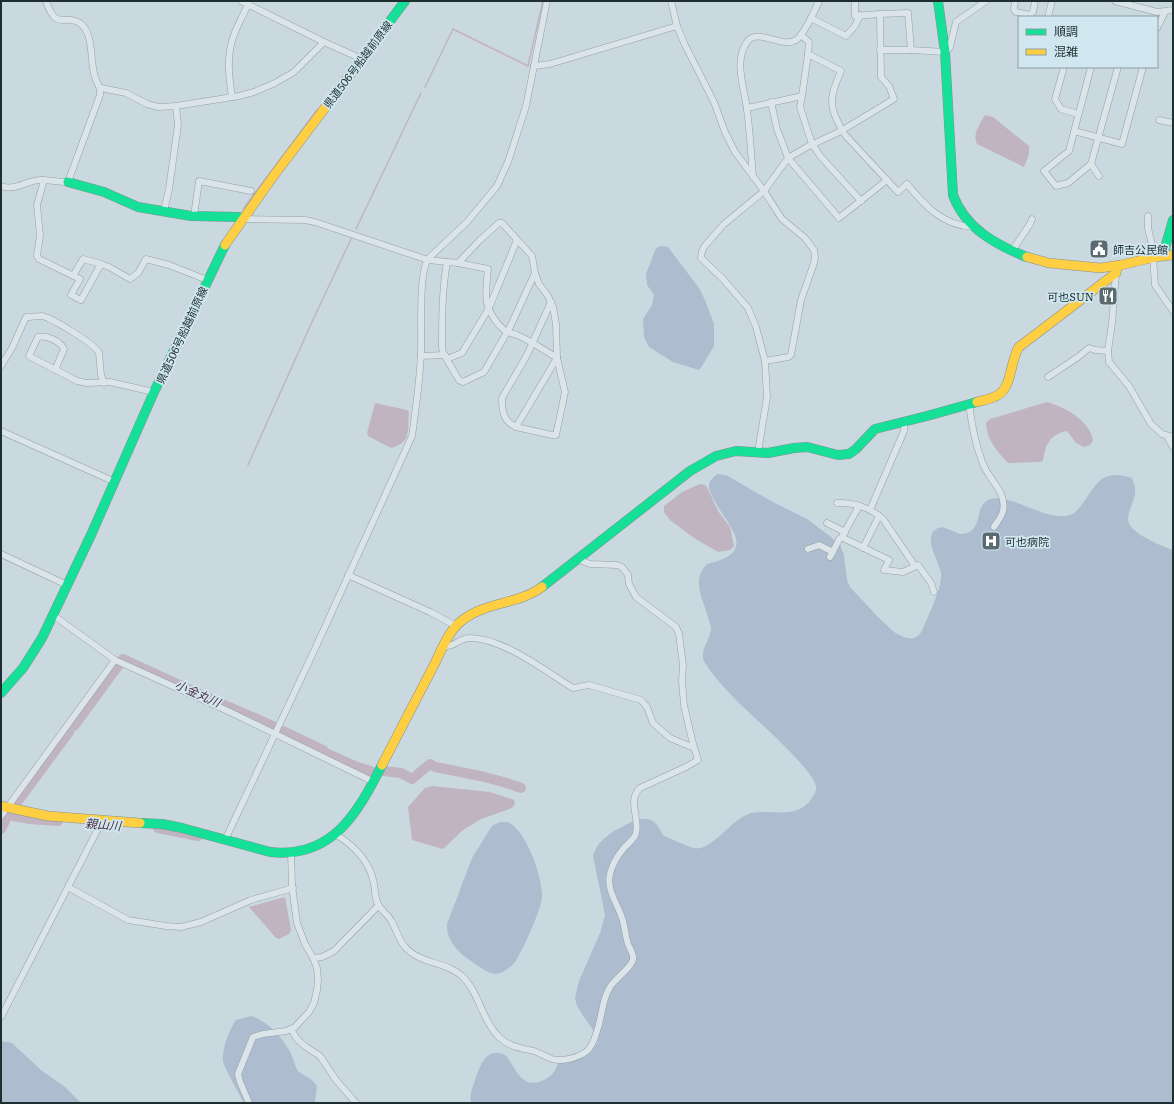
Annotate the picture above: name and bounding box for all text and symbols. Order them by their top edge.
legend [1018,16,1158,68]
street label: 県道506号船越前原線 [319,17,395,111]
text: 順調 [1054,22,1078,40]
text: 混雑 [1054,42,1078,60]
public building icon: 師吉公民館 [1088,238,1110,260]
place label: 師吉公民館 [1113,241,1168,257]
street label: 県道506号船越前原線 [151,284,211,386]
restaurant icon: 可也SUN [1097,285,1119,307]
place label: 可也SUN [1047,288,1094,304]
hospital icon: 可也病院 [980,530,1002,552]
place label: 可也病院 [1005,533,1049,549]
water label: 小金丸川 [172,675,225,712]
water label: 親山川 [84,814,124,834]

